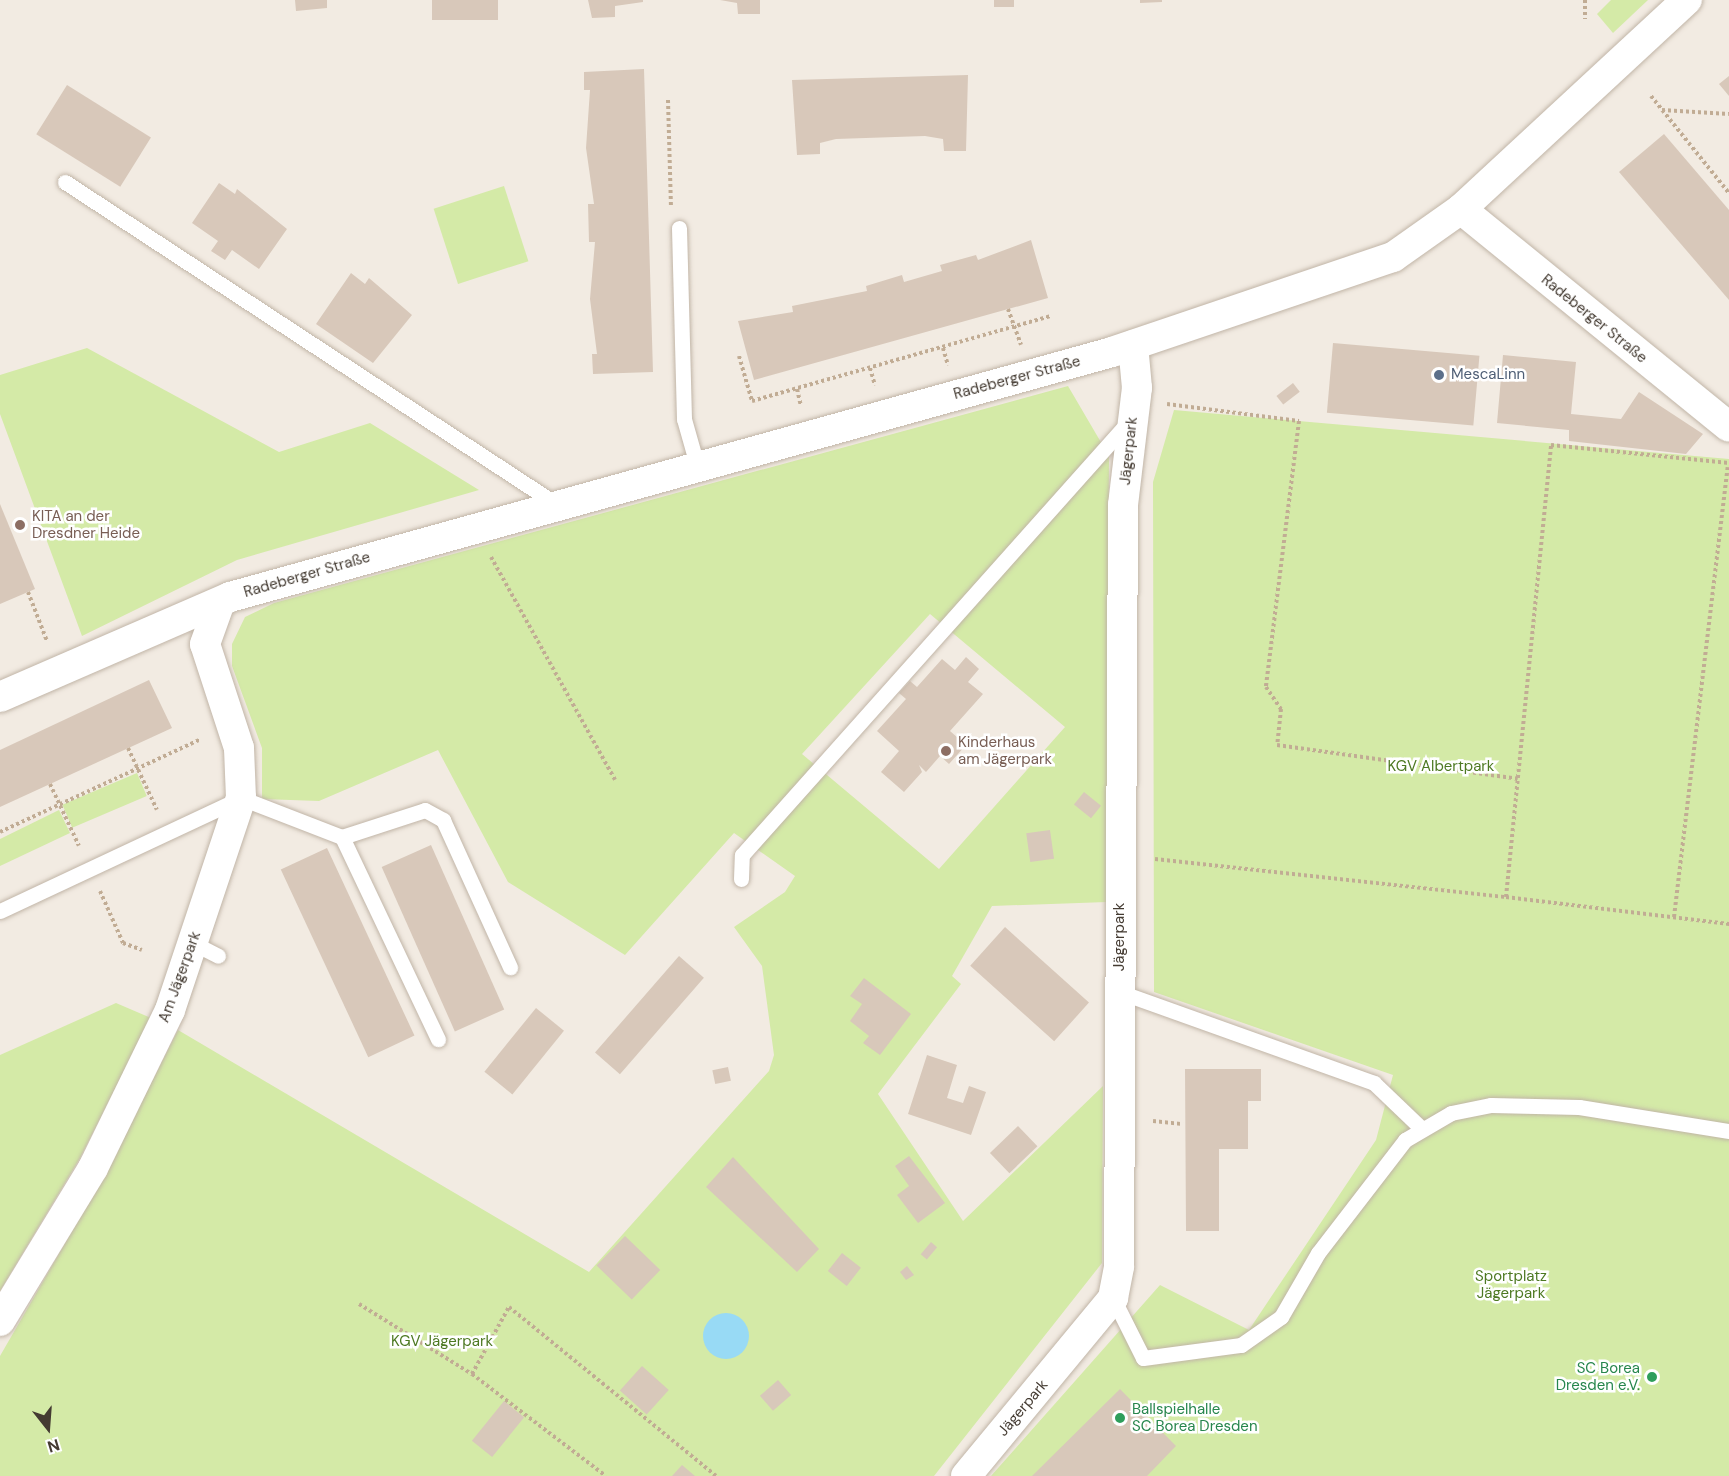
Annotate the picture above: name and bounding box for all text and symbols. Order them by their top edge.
street label: Radeberger Straße [1538,271,1650,367]
street label: Radeberger Straße [952,352,1082,404]
place label: MescaLinn [1451,366,1525,384]
marker: MescaLinn [1432,368,1446,382]
street label: Jägerpark [1116,416,1142,486]
place label: KITA an der Dresdner Heide [32,507,140,542]
marker: KITA an der Dresdner Heide [13,518,27,532]
street label: Radeberger Straße [242,548,372,602]
place label: Kinderhaus am Jägerpark [958,733,1052,768]
marker: Kinderhaus am Jägerpark [939,744,953,758]
park label: KGV Albertpark [1388,758,1494,776]
street label: Jägerpark [1111,903,1129,971]
street label: Am Jägerpark [155,929,205,1025]
park label: Sportplatz Jägerpark [1475,1267,1547,1302]
park label: KGV Jägerpark [391,1333,493,1351]
place label: SC Borea Dresden e.V. [1556,1359,1640,1394]
marker: SC Borea Dresden e.V. [1645,1370,1659,1384]
street label: Jägerpark [994,1376,1052,1440]
north arrow [18,1398,78,1458]
place label: Ballspielhalle SC Borea Dresden [1132,1400,1257,1435]
marker: Ballspielhalle SC Borea Dresden [1113,1411,1127,1425]
text: N [45,1434,62,1457]

